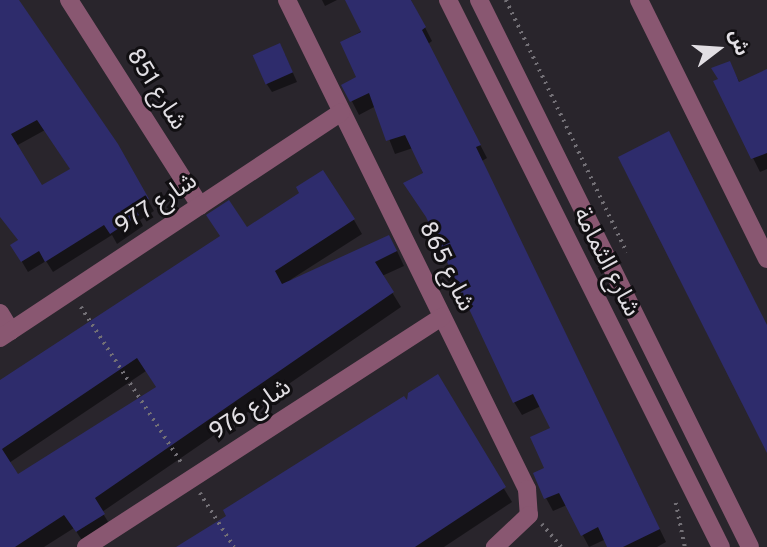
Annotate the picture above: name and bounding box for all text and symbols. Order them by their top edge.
north arrow [683,14,753,84]
text: ش [723,27,753,59]
street label: شارع 851 [119,44,191,136]
street label: شارع 977 [111,168,203,242]
street label: شارع الثمامة [565,204,645,322]
street label: شارع 865 [411,217,479,317]
street label: شارع 976 [205,374,297,448]

